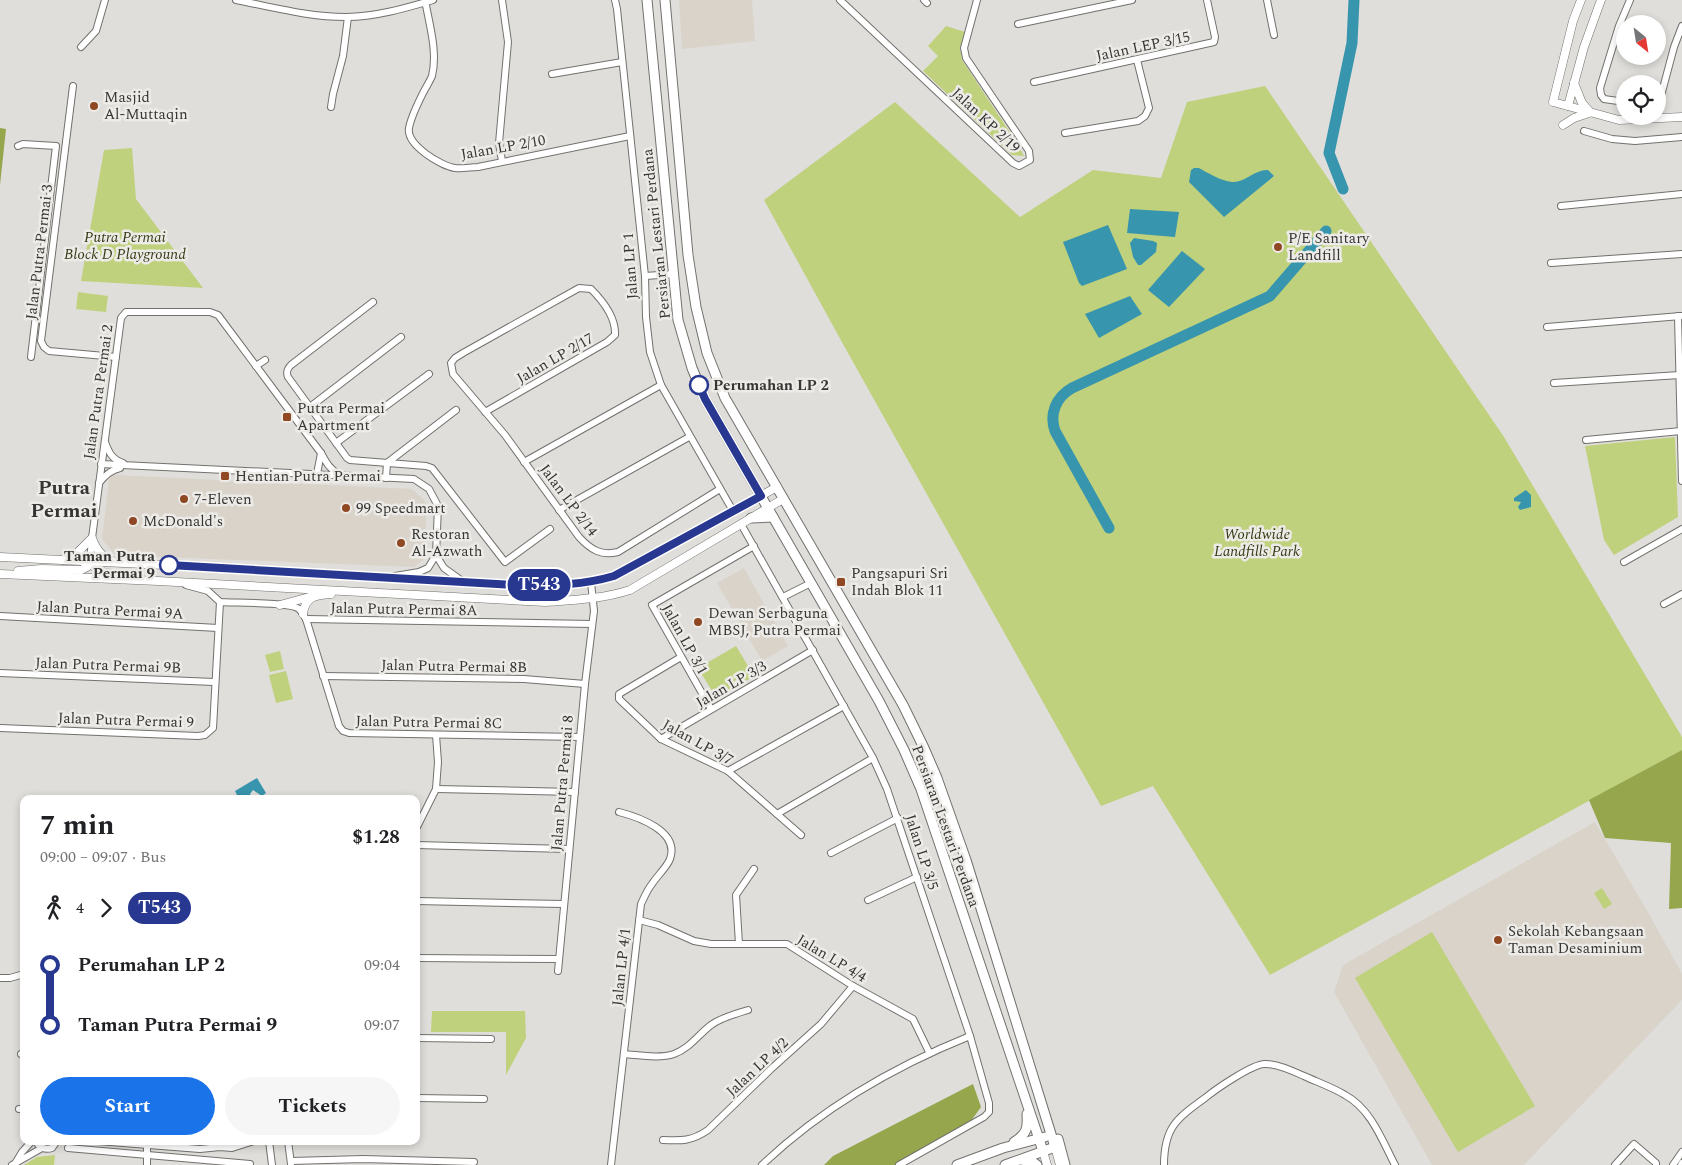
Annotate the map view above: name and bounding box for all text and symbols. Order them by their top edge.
north arrow [1616,15,1666,65]
map controls [1616,15,1666,125]
street label: Jalan LEP 3/15 [1094,25,1192,68]
button: locate [1616,75,1666,125]
street label: Jalan KP 2/19 [946,82,1025,159]
place label: Masjid Al-Muttaqin [104,86,188,126]
marker: Masjid Al-Muttaqin [88,100,100,112]
street label: Jalan LP 2/10 [459,129,547,166]
street label: Persiaran Lestari Perdana [636,147,677,320]
street label: Jalan Putra Permai 3 [20,183,59,321]
park label: Putra Permai Block D Playground [64,226,186,266]
place label: P/E Sanitary Landfill [1288,227,1370,267]
street label: Jalan LP 1 [617,232,644,300]
marker: P/E Sanitary Landfill [1272,241,1284,253]
street label: Jalan Putra Permai 2 [78,323,119,461]
street label: Jalan LP 2/17 [512,327,598,390]
place label: Perumahan LP 2 [713,374,829,397]
marker: Perumahan LP 2 [689,375,709,395]
place label: Putra Permai Apartment [297,397,385,437]
marker: Putra Permai Apartment [281,411,293,423]
street label: Jalan LP 2/14 [534,459,604,542]
place label: Hentian Putra Permai [235,465,381,488]
marker: Hentian Putra Permai [219,470,231,482]
district label: Putra Permai [31,473,97,526]
place label: 7-Eleven [194,488,252,511]
marker: 7-Eleven [178,493,190,505]
place label: 99 Speedmart [356,497,446,520]
marker: 99 Speedmart [340,502,352,514]
place label: McDonald's [143,510,223,533]
marker: McDonald's [127,515,139,527]
place label: Restoran Al-Azwath [411,523,483,563]
park label: Worldwide Landfills Park [1214,523,1300,563]
marker: Restoran Al-Azwath [395,537,407,549]
place label: Taman Putra Permai 9 [64,545,155,585]
marker: Taman Putra Permai 9 [159,555,179,575]
place label: Pangsapuri Sri Indah Blok 11 [851,562,948,602]
line badge: T543 [504,569,574,601]
text: T543 [518,571,560,598]
marker: Pangsapuri Sri Indah Blok 11 [835,576,847,588]
street label: Jalan Putra Permai 9A [36,595,184,626]
street label: Jalan Putra Permai 8A [330,597,478,622]
street label: Jalan LP 3/1 [656,599,714,679]
place label: Dewan Serbaguna MBSJ, Putra Permai [708,602,841,642]
marker: Dewan Serbaguna MBSJ, Putra Permai [692,616,704,628]
street label: Jalan Putra Permai 9B [35,651,181,680]
street label: Jalan Putra Permai 8B [381,654,527,679]
street label: Jalan LP 3/3 [692,655,771,714]
street label: Jalan Putra Permai 9 [58,707,194,734]
street label: Jalan Putra Permai 8C [355,710,503,735]
street label: Jalan LP 3/7 [658,713,738,771]
street label: Jalan Putra Permai 8 [545,714,580,852]
street label: Persiaran Lestari Perdana [905,742,986,911]
text: 7 min [40,804,115,847]
street label: Jalan LP 3/5 [898,811,945,893]
text: $1.28 [352,823,400,852]
text: 09:00 – 09:07 · Bus [40,845,166,869]
icon: walk [40,894,68,922]
icon: forward [92,894,120,922]
text: T543 [138,894,181,921]
text: 4 [76,896,84,920]
place label: Sekolah Kebangsaan Taman Desaminium [1508,920,1644,960]
street label: Jalan LP 4/1 [606,927,637,1007]
street label: Jalan LP 4/4 [792,928,872,989]
marker: Sekolah Kebangsaan Taman Desaminium [1492,934,1504,946]
text: Perumahan LP 2 [78,951,225,980]
text: 09:04 [364,953,400,977]
text: Taman Putra Permai 9 [78,1011,277,1040]
text: 09:07 [364,1013,400,1037]
street label: Jalan LP 4/2 [721,1032,794,1102]
button: Start [40,1077,215,1135]
button: Tickets [225,1077,400,1135]

